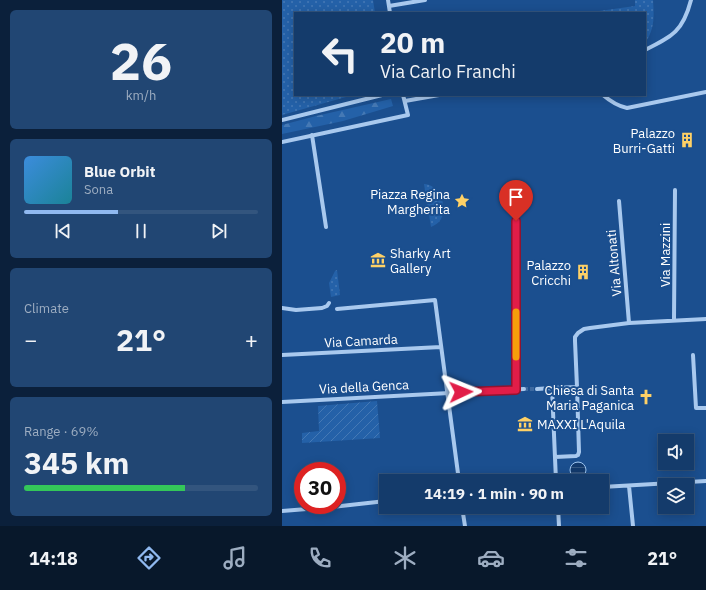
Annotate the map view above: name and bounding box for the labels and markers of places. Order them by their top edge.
place label: Palazzo Burri-Gatti [613,125,675,157]
building icon: Palazzo Burri-Gatti [678,131,696,149]
pin [499,180,533,221]
place label: Piazza Regina Margherita [370,186,450,218]
place icon: Piazza Regina Margherita [453,192,471,210]
place label: Sharky Art Gallery [390,245,451,277]
museum icon: Sharky Art Gallery [369,251,387,269]
place label: Palazzo Cricchi [527,257,571,289]
building icon: Palazzo Cricchi [574,263,592,281]
place label: Chiesa di Santa Maria Paganica [545,382,634,414]
church icon: Chiesa di Santa Maria Paganica [637,388,655,406]
museum icon: MAXXI L'Aquila [516,415,534,433]
place label: MAXXI L'Aquila [537,416,625,433]

